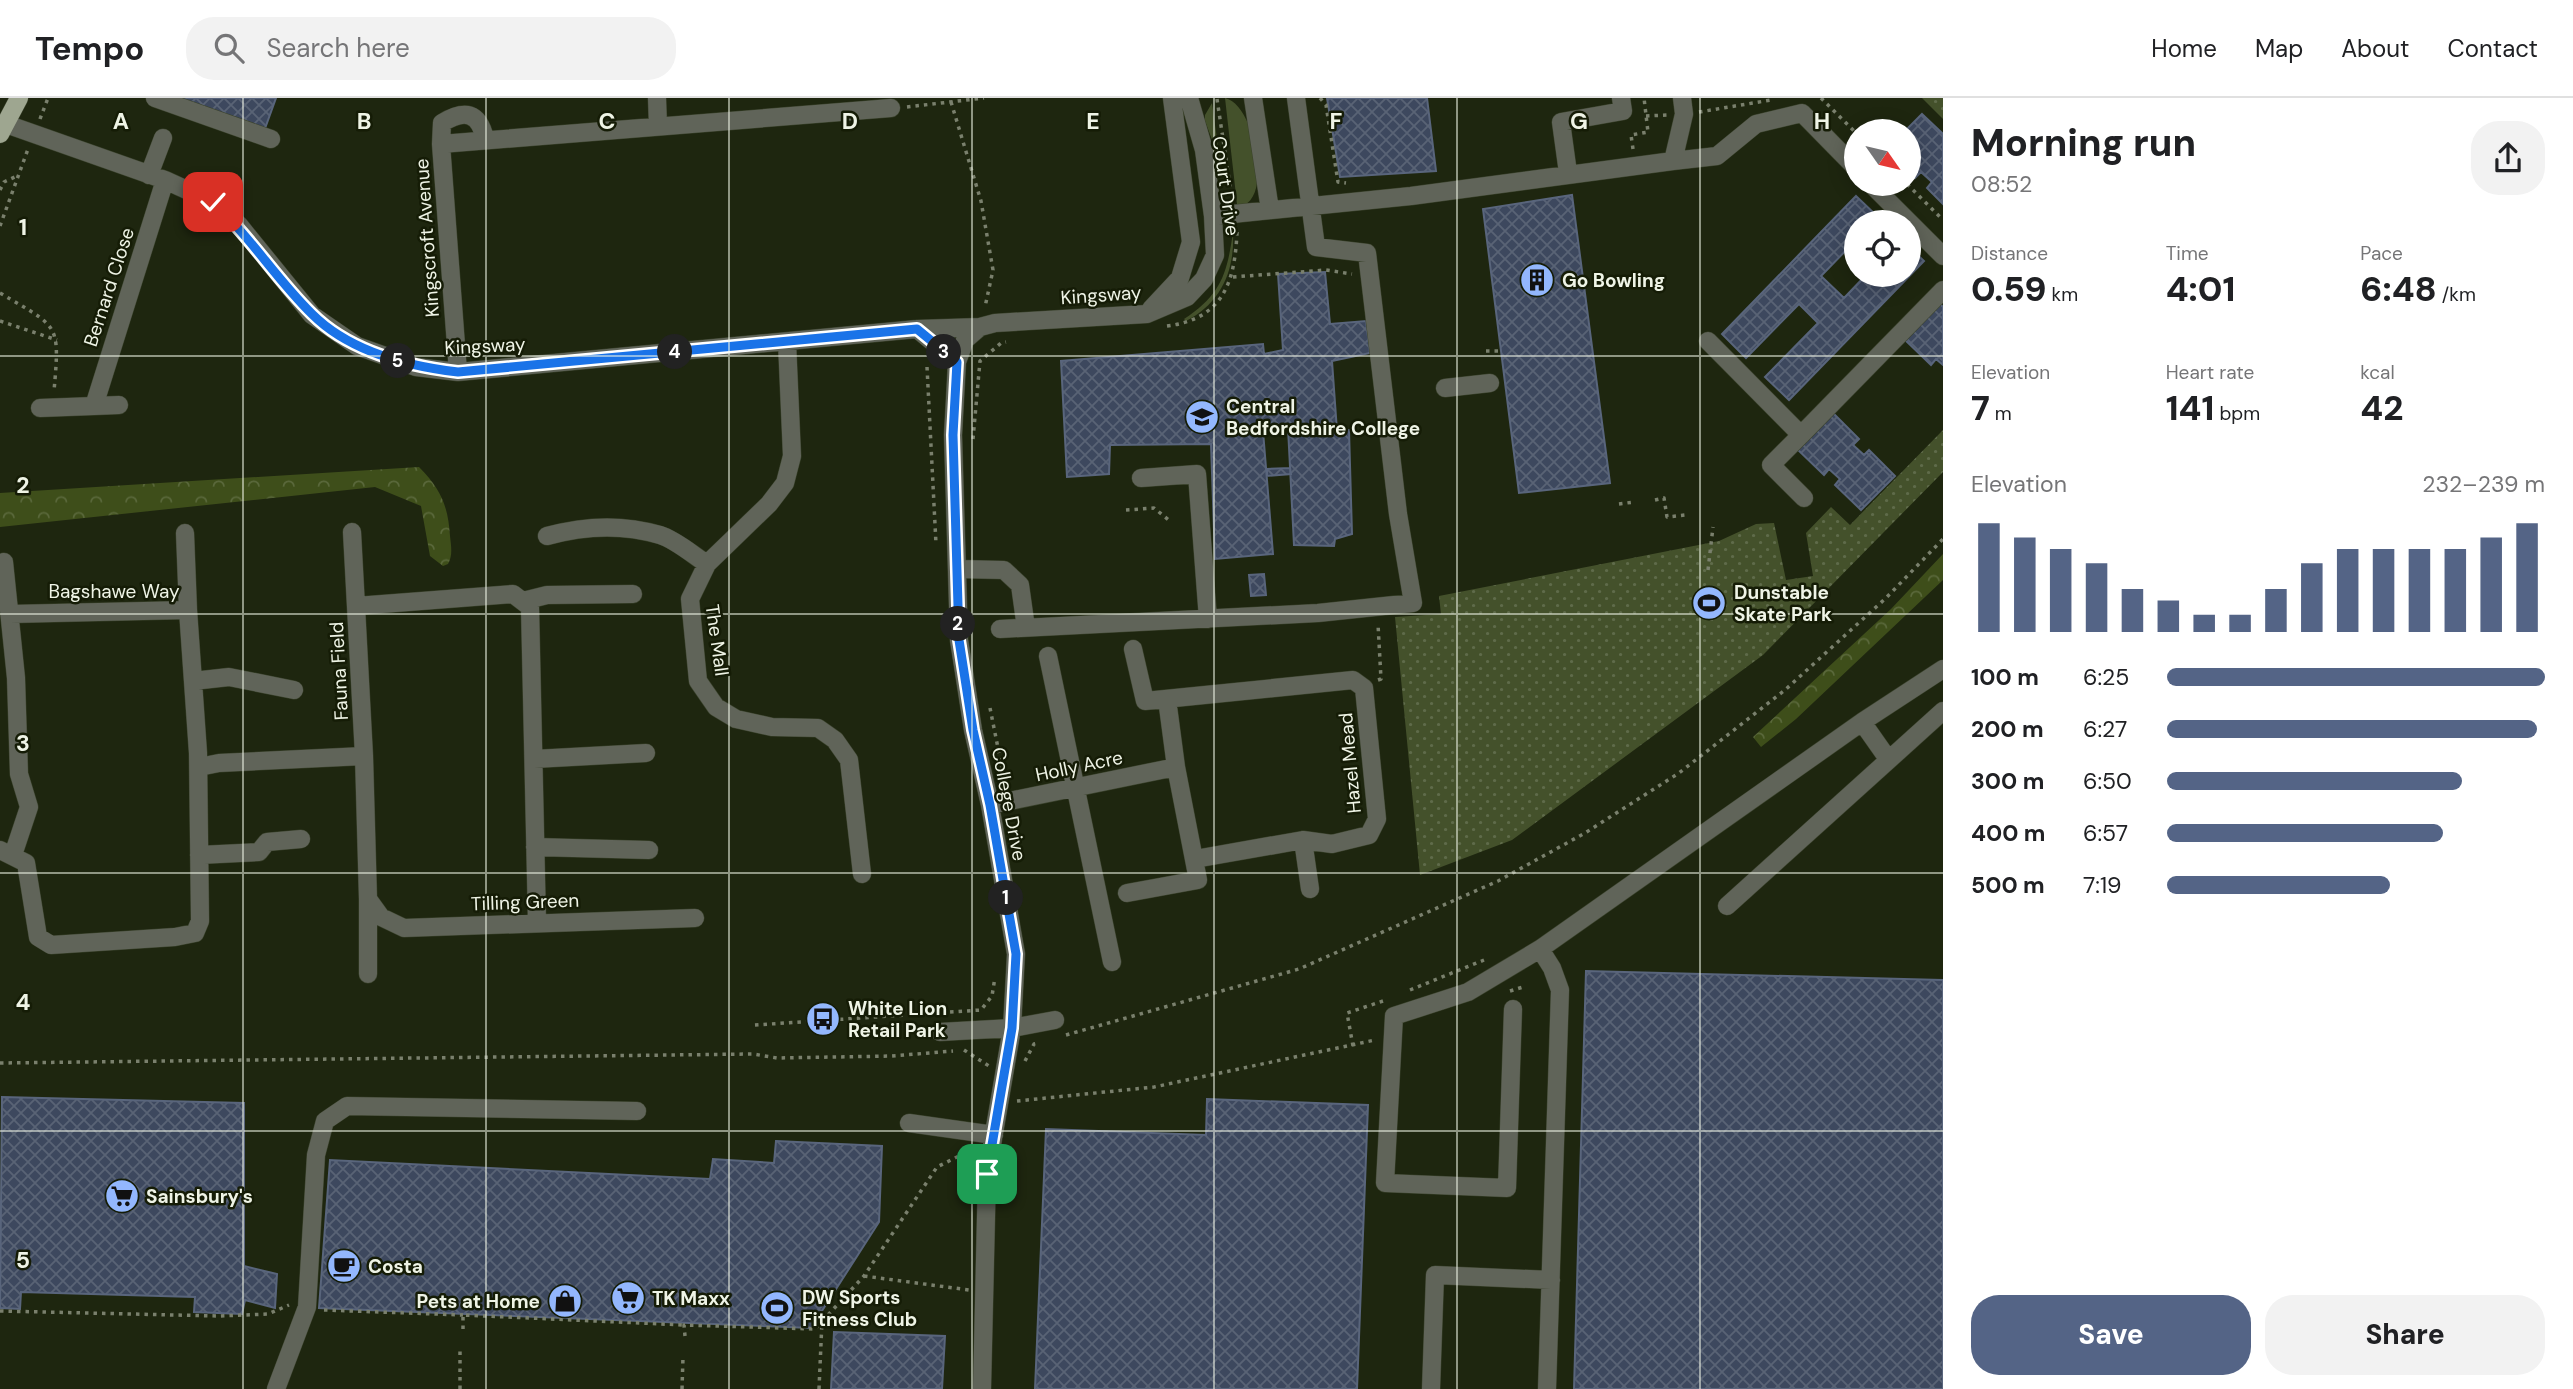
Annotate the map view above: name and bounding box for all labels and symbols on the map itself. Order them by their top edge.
text: A [113,106,129,136]
text: B [357,106,371,136]
text: C [599,106,615,136]
text: D [842,106,858,136]
text: E [1086,106,1100,136]
text: F [1330,106,1343,136]
text: G [1570,106,1588,136]
text: H [1814,106,1830,136]
north arrow [1844,119,1922,196]
street label: Court Drive [1207,135,1245,237]
street label: Kingscroft Avenue [409,158,445,318]
pin [183,172,243,232]
text: 1 [19,212,27,242]
street label: Bernard Close [78,224,140,350]
building icon: Go Bowling [1518,261,1556,299]
place label: Go Bowling [1562,268,1665,293]
street label: Kingsway [1060,280,1143,310]
street label: Kingsway [444,331,527,361]
pin: 4 [658,334,692,370]
pin: 3 [926,334,962,370]
pin: 5 [380,344,416,378]
place label: Central Bedfordshire College [1226,394,1420,441]
school or university icon: Central Bedfordshire College [1183,398,1221,436]
text: 2 [16,470,30,500]
street label: Bagshawe Way [48,579,180,604]
place label: Dunstable Skate Park [1734,580,1832,627]
sports icon: Dunstable Skate Park [1690,584,1728,622]
street label: The Mall [700,602,734,678]
pin: 2 [940,606,976,642]
street label: Fauna Field [324,621,354,721]
street label: Hazel Mead [1333,712,1367,814]
text: 3 [16,728,30,758]
street label: College Drive [986,745,1032,863]
street label: Holly Acre [1033,745,1125,787]
pin: 1 [988,880,1024,916]
street label: Tilling Green [470,888,580,916]
text: 4 [16,987,31,1017]
place label: White Lion Retail Park [848,996,947,1043]
bus stop icon: White Lion Retail Park [804,1000,842,1038]
pin [957,1144,1017,1204]
supermarket icon: Sainsbury's [103,1177,141,1215]
place label: Sainsbury's [146,1184,253,1209]
text: 5 [16,1245,30,1275]
cafe icon: Costa [325,1247,363,1285]
place label: Costa [368,1254,423,1279]
supermarket icon: TK Maxx [609,1279,647,1317]
shop icon: Pets at Home [546,1282,584,1320]
place label: DW Sports Fitness Club [802,1285,917,1332]
place label: TK Maxx [652,1286,730,1311]
place label: Pets at Home [417,1289,540,1314]
sports icon: DW Sports Fitness Club [758,1289,796,1327]

